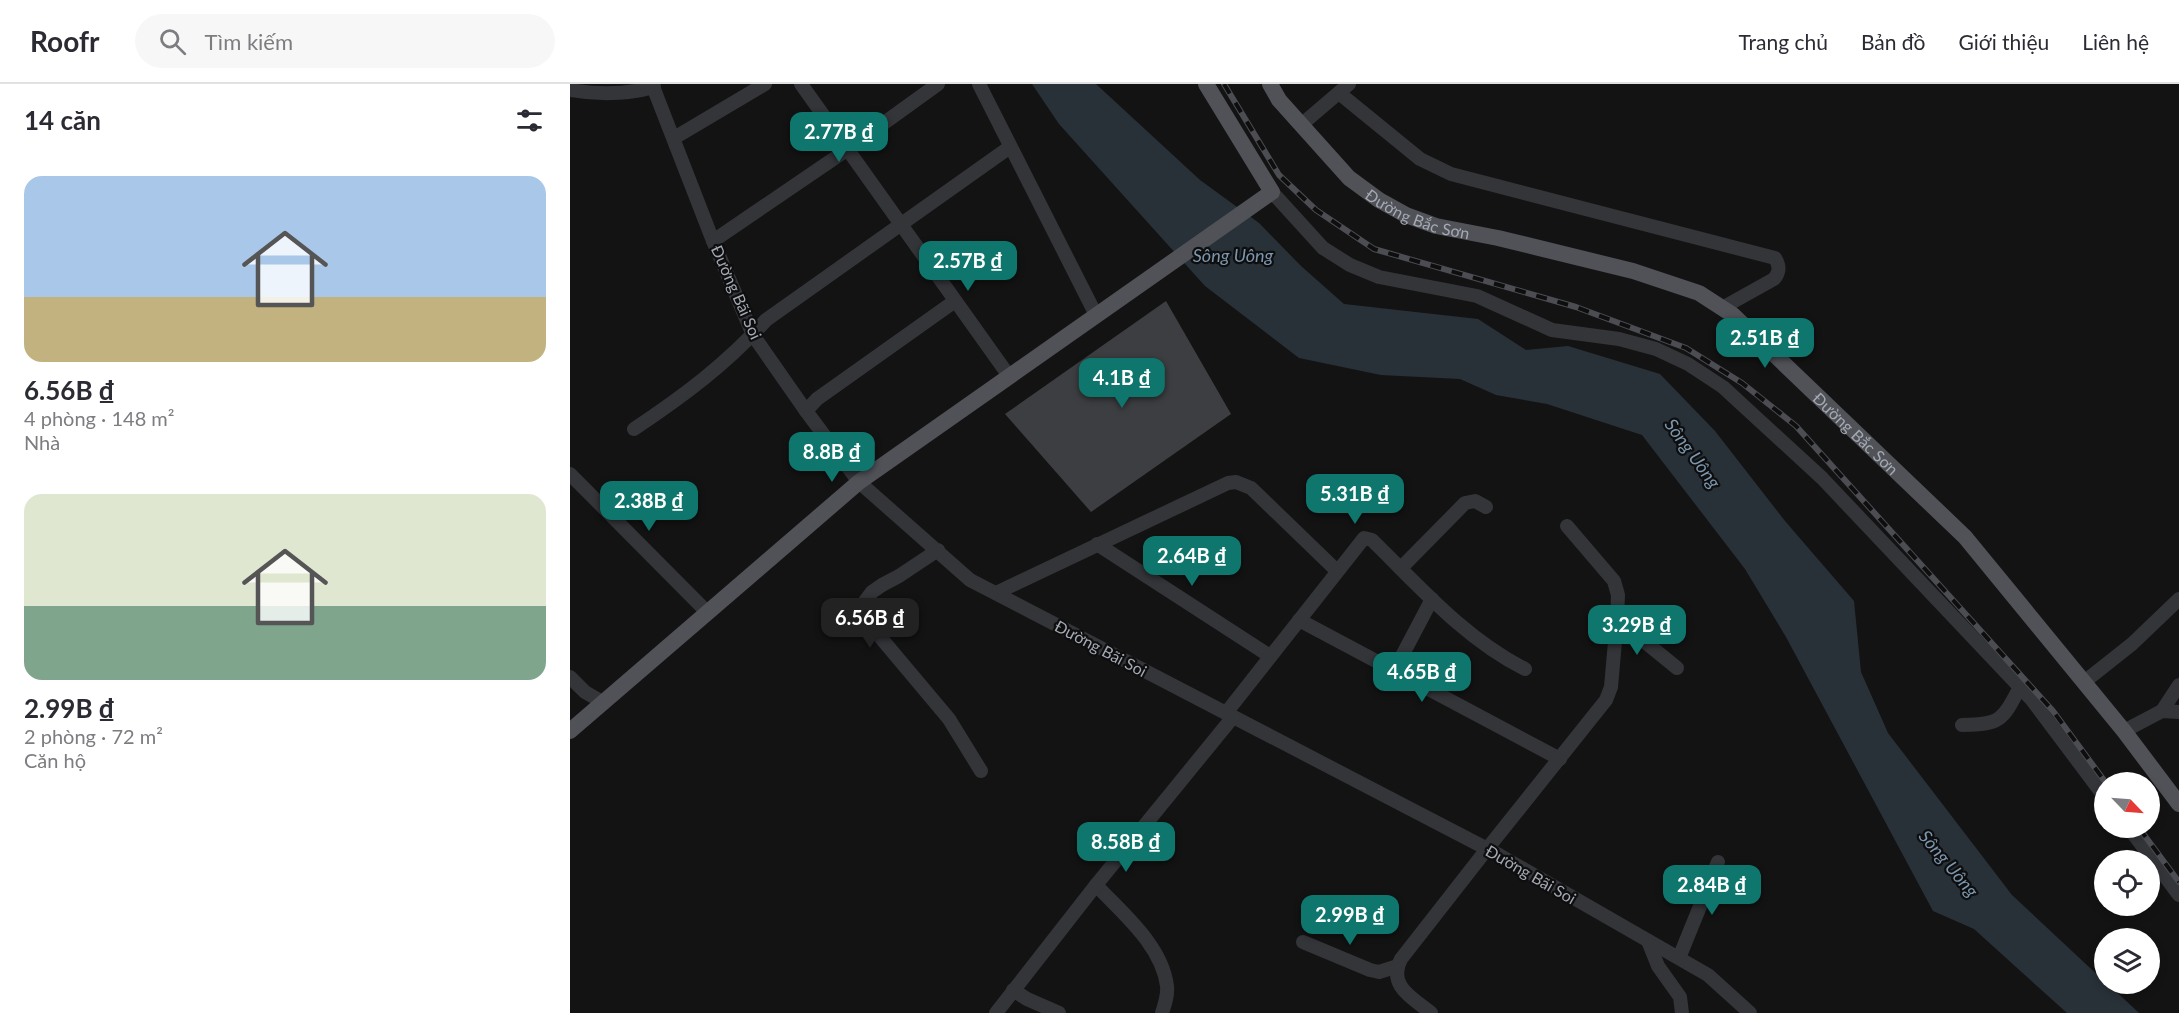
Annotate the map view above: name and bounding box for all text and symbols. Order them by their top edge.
search box [135,14,555,68]
text: Roofr [30,24,99,58]
icon: search [156,25,189,58]
text: Tìm kiếm [204,28,293,55]
text: Trang chủ [1738,29,1828,54]
text: Bản đồ [1861,29,1926,54]
text: Giới thiệu [1959,29,2049,54]
text: Liên hệ [2082,29,2149,54]
text: 14 căn [24,104,101,136]
icon: filters [513,104,546,137]
pin: 2.77B ₫ [784,112,894,163]
text: 2.77B ₫ [804,119,874,143]
street label: Đường Bắc Sơn [1362,184,1471,242]
icon: home [231,215,339,323]
pin: 2.57B ₫ [913,241,1023,292]
street label: Đường Bãi Soi [708,242,766,342]
water label: Sông Uông [1193,244,1274,266]
text: 2.57B ₫ [933,248,1003,272]
pin: 2.51B ₫ [1710,318,1820,369]
text: 2.51B ₫ [1730,325,1800,349]
pin: 4.1B ₫ [1073,358,1171,409]
text: 4.1B ₫ [1093,365,1151,389]
text: 6.56B ₫ [24,374,115,406]
street label: Đường Bắc Sơn [1810,388,1903,478]
text: 4 phòng · 148 m² [24,406,174,430]
water label: Sông Uông [1660,414,1726,492]
text: Nhà [24,430,60,454]
pin: 8.8B ₫ [783,432,881,483]
text: 8.8B ₫ [803,439,861,463]
pin: 5.31B ₫ [1300,474,1410,525]
pin: 2.38B ₫ [594,481,704,532]
text: 5.31B ₫ [1320,481,1390,505]
text: 2.38B ₫ [614,488,684,512]
icon: home [231,533,339,641]
pin: 2.64B ₫ [1137,536,1247,587]
text: 2.64B ₫ [1157,543,1227,567]
pin: 6.56B ₫ [815,598,925,649]
text: 6.56B ₫ [835,605,905,629]
pin: 3.29B ₫ [1582,605,1692,656]
text: 3.29B ₫ [1602,612,1672,636]
street label: Đường Bãi Soi [1052,616,1150,680]
pin: 4.65B ₫ [1367,652,1477,703]
text: 4.65B ₫ [1387,659,1457,683]
text: 2.99B ₫ [24,692,115,724]
text: 2 phòng · 72 m² [24,724,163,748]
text: Căn hộ [24,748,86,772]
north arrow [2094,772,2160,838]
map controls [2094,772,2160,994]
pin: 8.58B ₫ [1071,822,1181,873]
water label: Sông Uông [1915,825,1983,901]
text: 8.58B ₫ [1091,829,1161,853]
street label: Đường Bãi Soi [1483,841,1579,907]
button: locate [2094,850,2160,916]
pin: 2.84B ₫ [1657,865,1767,916]
text: 2.84B ₫ [1677,872,1747,896]
pin: 2.99B ₫ [1295,895,1405,946]
text: 2.99B ₫ [1315,902,1385,926]
button: layers [2094,928,2160,994]

